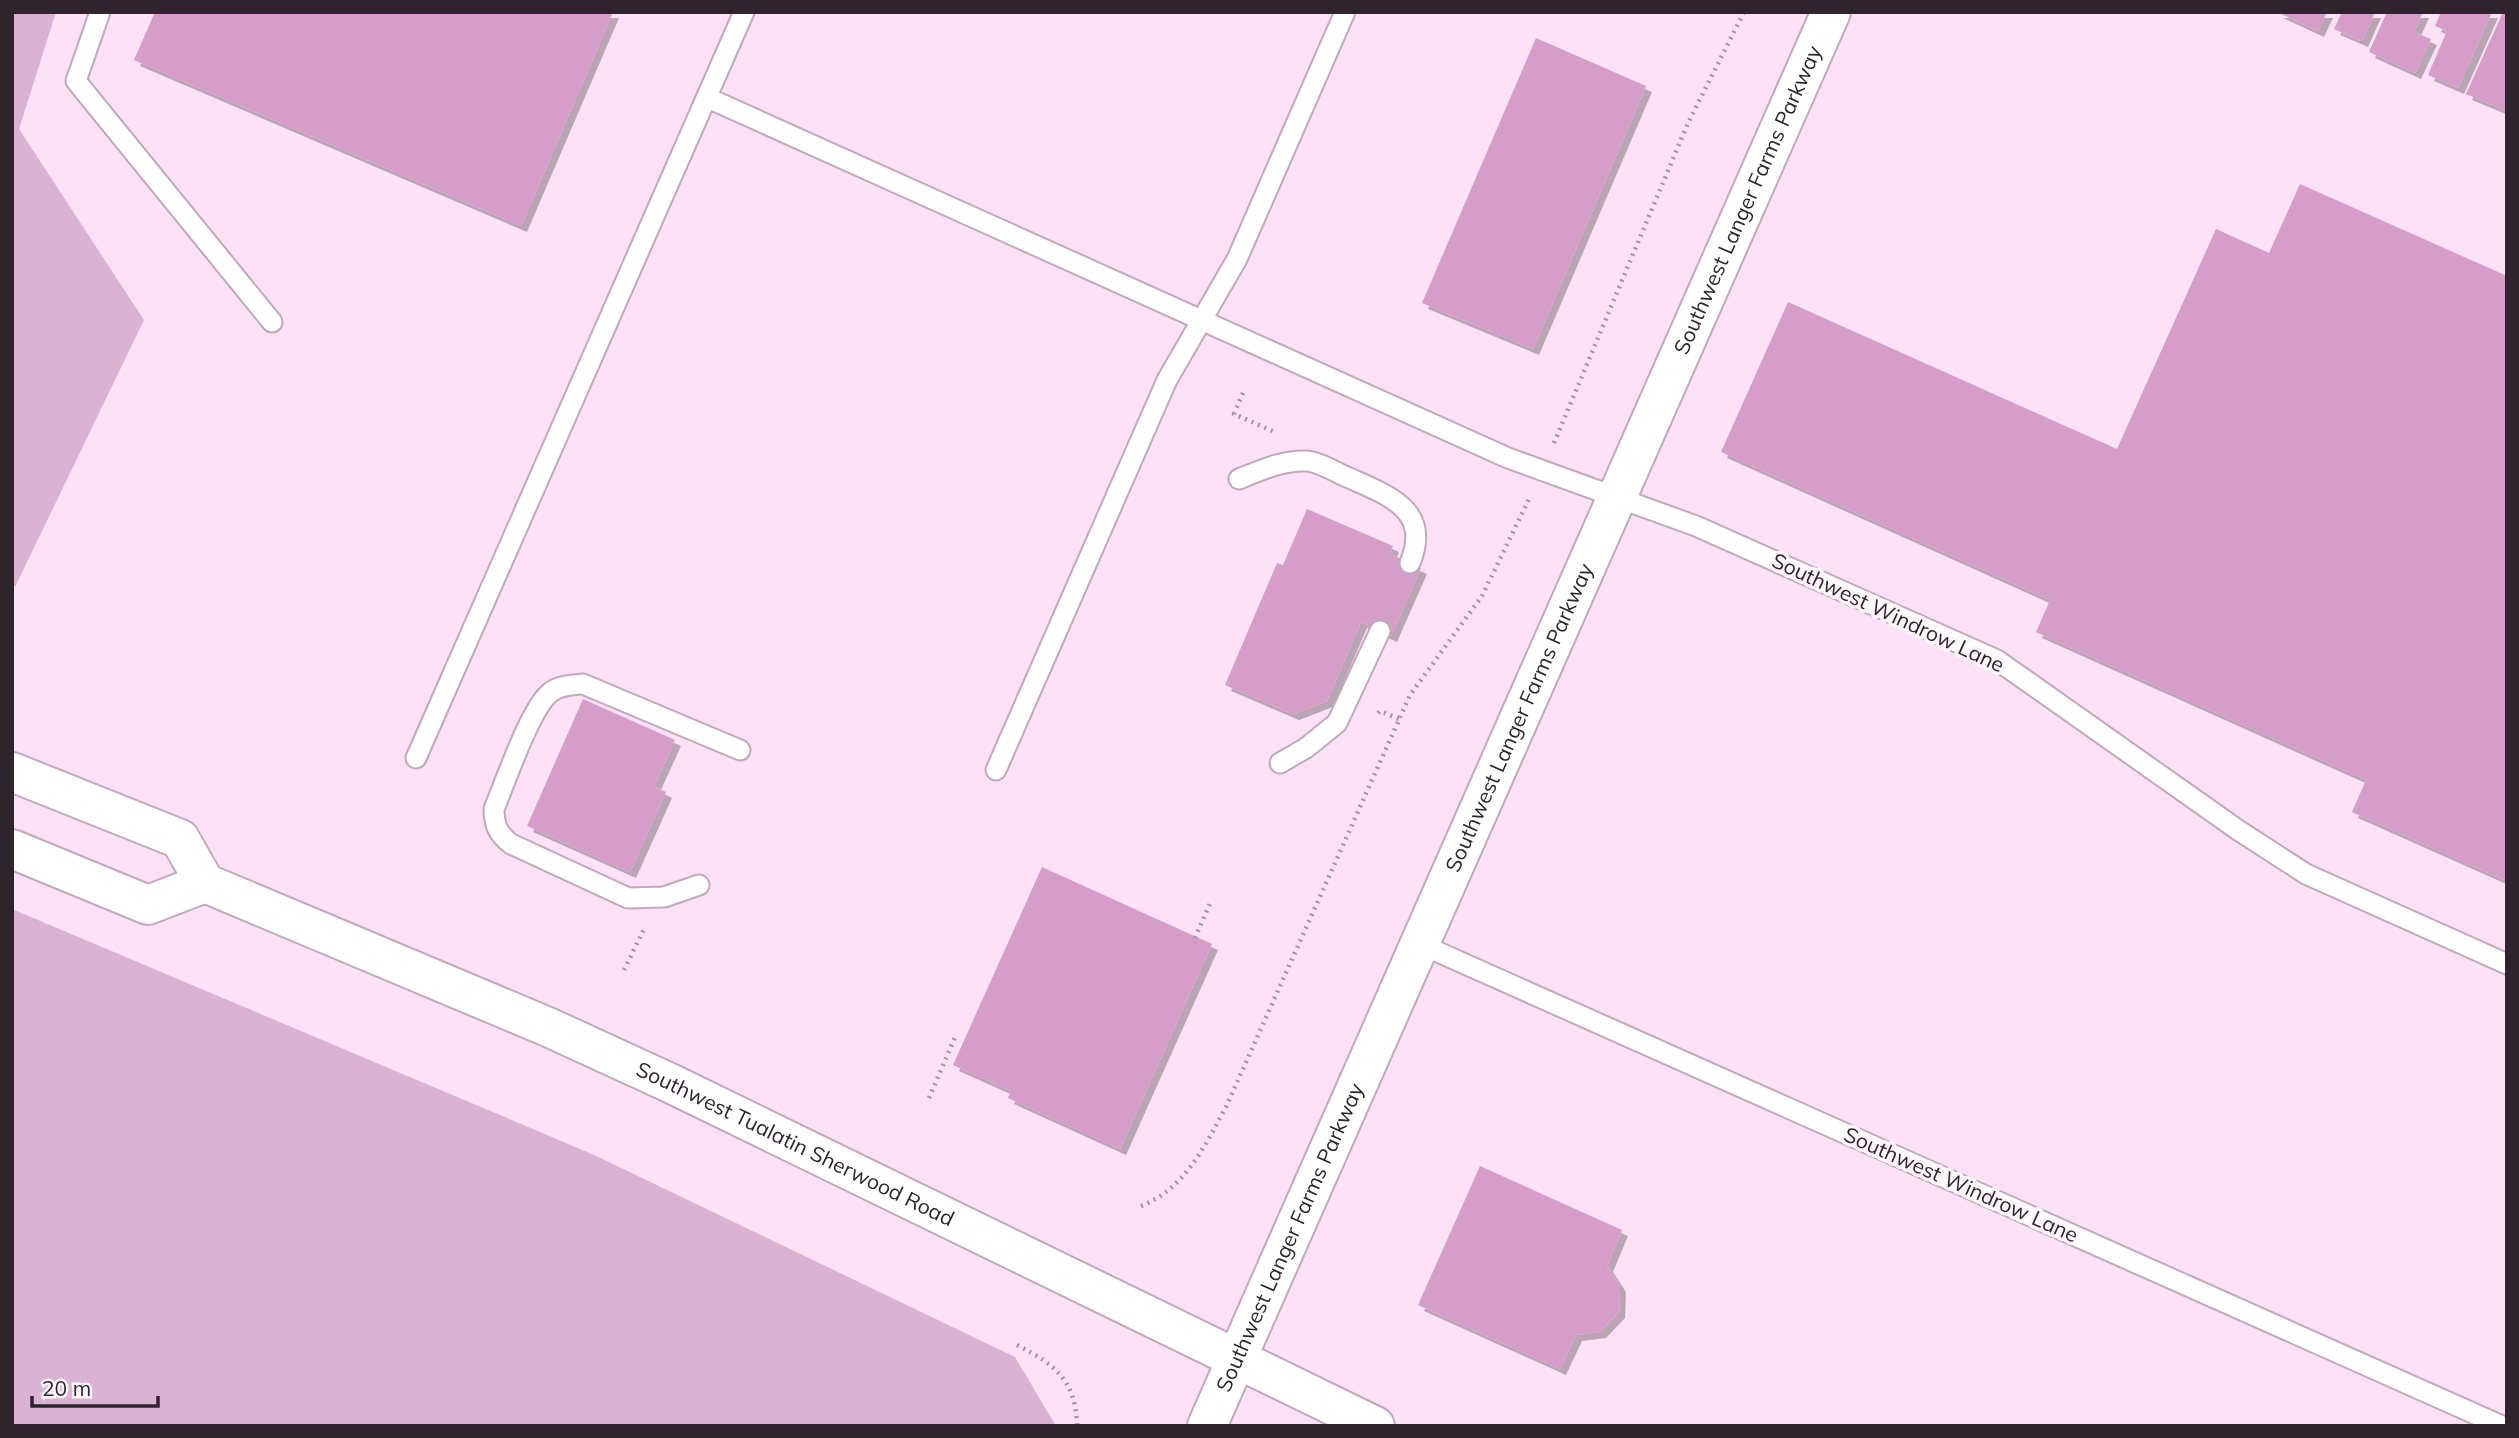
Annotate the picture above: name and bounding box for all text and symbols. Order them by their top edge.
street label: Southwest Langer Farms Parkway [1668,41,1827,358]
street label: Southwest Windrow Lane [1768,547,2009,677]
street label: Southwest Langer Farms Parkway [1439,559,1598,876]
street label: Southwest Tualatin Sherwood Road [633,1055,959,1231]
street label: Southwest Langer Farms Parkway [1210,1079,1369,1395]
street label: Southwest Windrow Lane [1840,1121,2082,1248]
scale bar [32,1364,158,1408]
text: 20 m [42,1375,91,1401]

